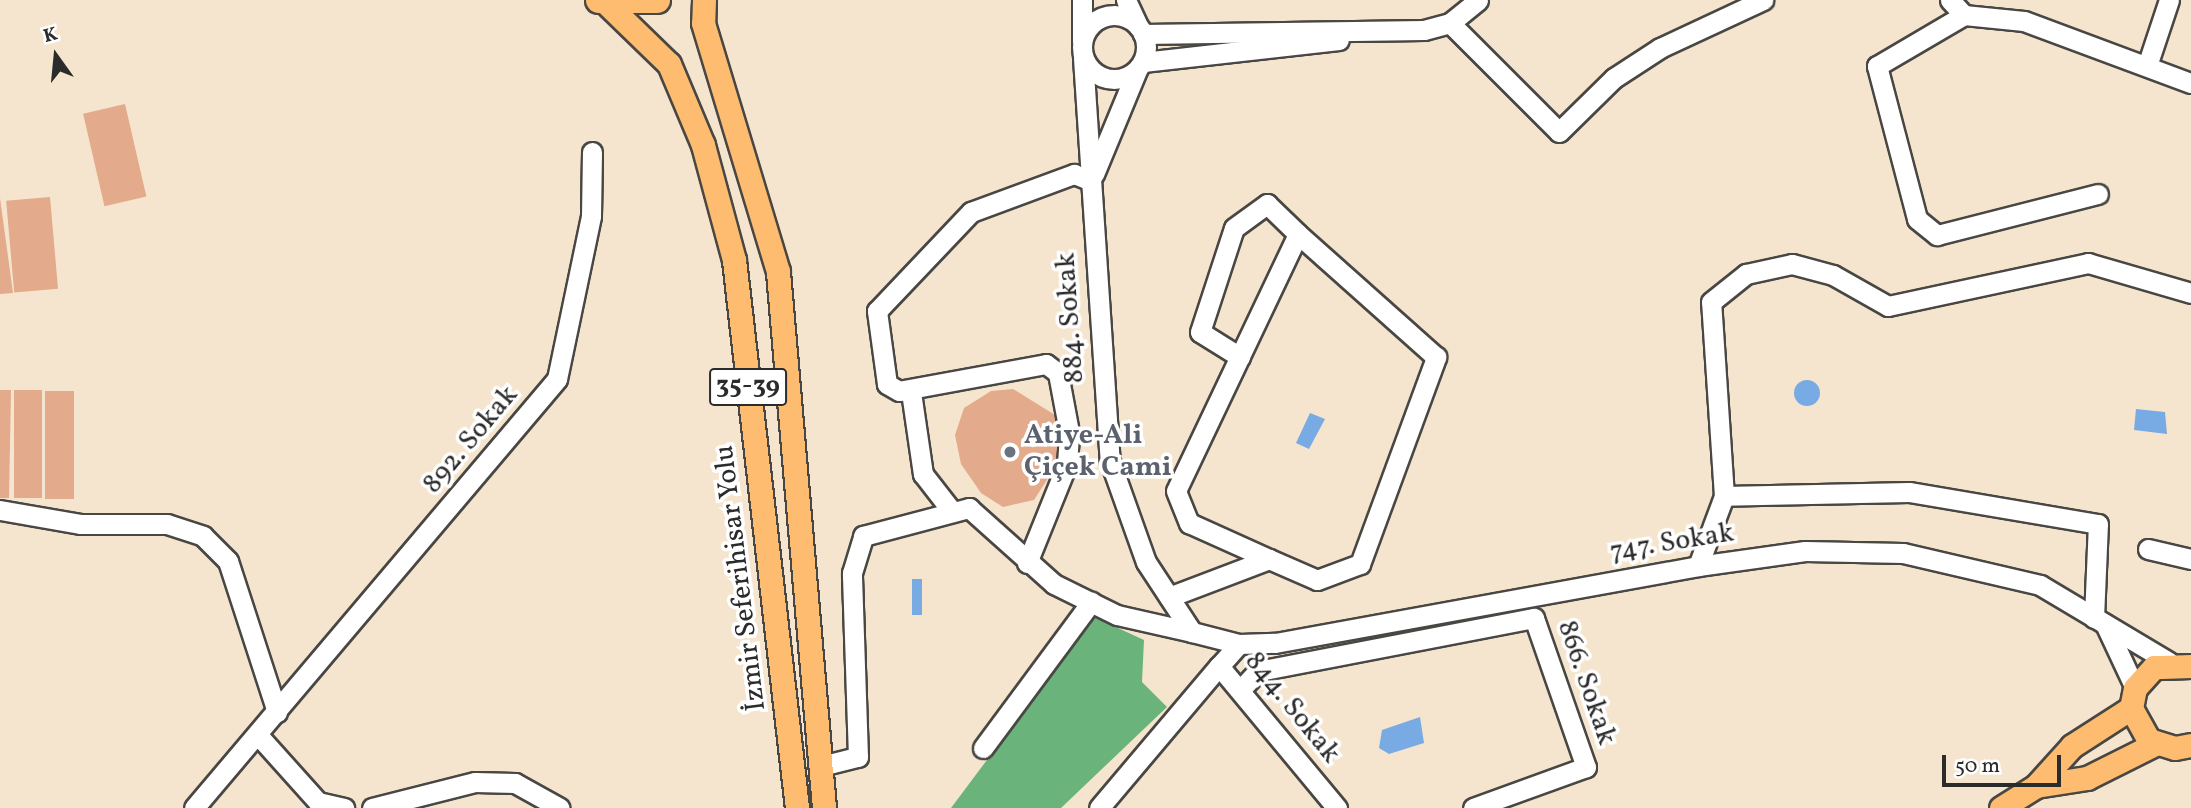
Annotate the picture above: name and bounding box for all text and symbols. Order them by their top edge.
north arrow [21,21,91,91]
text: K [41,21,61,50]
street label: 884. Sokak [1050,251,1092,385]
road number: 35-39 [708,364,788,410]
street label: 892. Sokak [416,379,526,501]
place label: Atiye-Ali Çiçek Cami [1024,419,1172,485]
street label: İzmir Seferihisar Yolu [708,443,774,713]
marker: Atiye-Ali Çiçek Cami [1002,444,1018,460]
street label: 747. Sokak [1608,517,1736,569]
street label: 866. Sokak [1549,616,1623,750]
street label: 844. Sokak [1237,646,1347,770]
scale bar [1946,742,2065,786]
text: 50 m [1955,752,2000,781]

